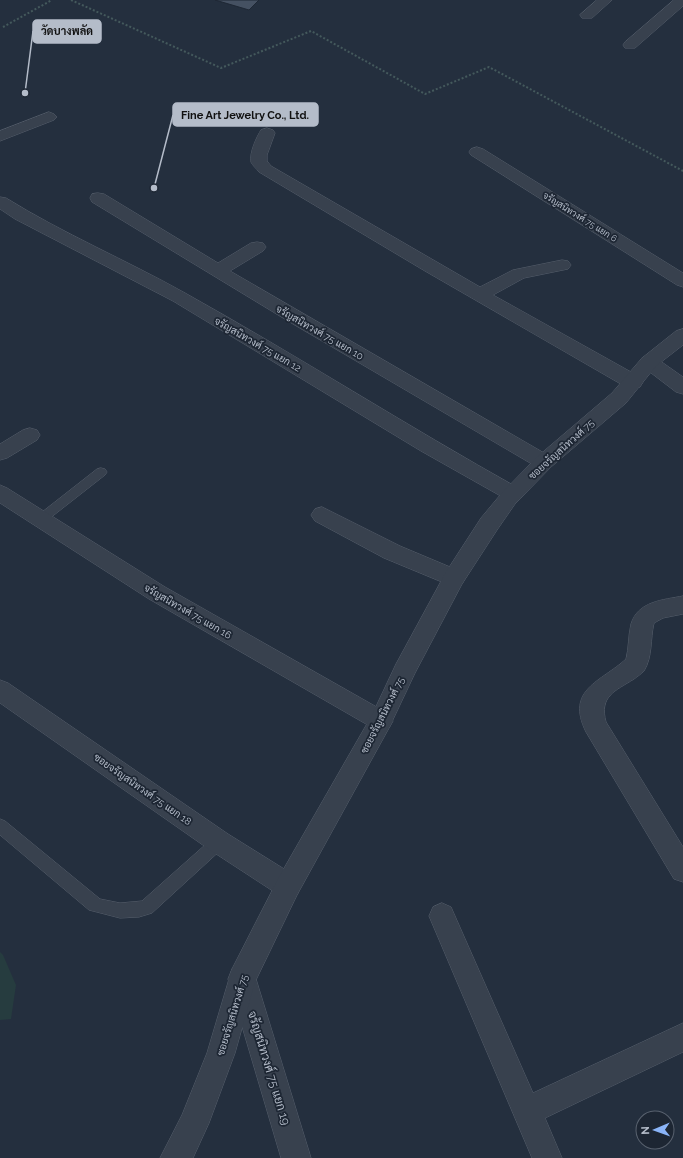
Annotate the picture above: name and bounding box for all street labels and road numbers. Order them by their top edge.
street label: จรัญสนิทวงศ์ 75 แยก 6 [541,189,620,244]
street label: จรัญสนิทวงศ์ 75 แยก 10 [274,301,366,363]
street label: จรัญสนิทวงศ์ 75 แยก 12 [212,313,304,375]
street label: ซอยจรัญสนิทวงศ์ 75 [525,415,597,482]
street label: จรัญสนิทวงศ์ 75 แยก 16 [142,580,234,642]
street label: ซอยจรัญสนิทวงศ์ 75 [357,674,408,756]
street label: ซอยจรัญสนิทวงศ์ 75 แยก 18 [91,750,195,828]
street label: ซอยจรัญสนิทวงศ์ 75 [213,972,251,1057]
street label: จรัญสนิทวงศ์ 75 แยก 19 [245,1009,294,1127]

